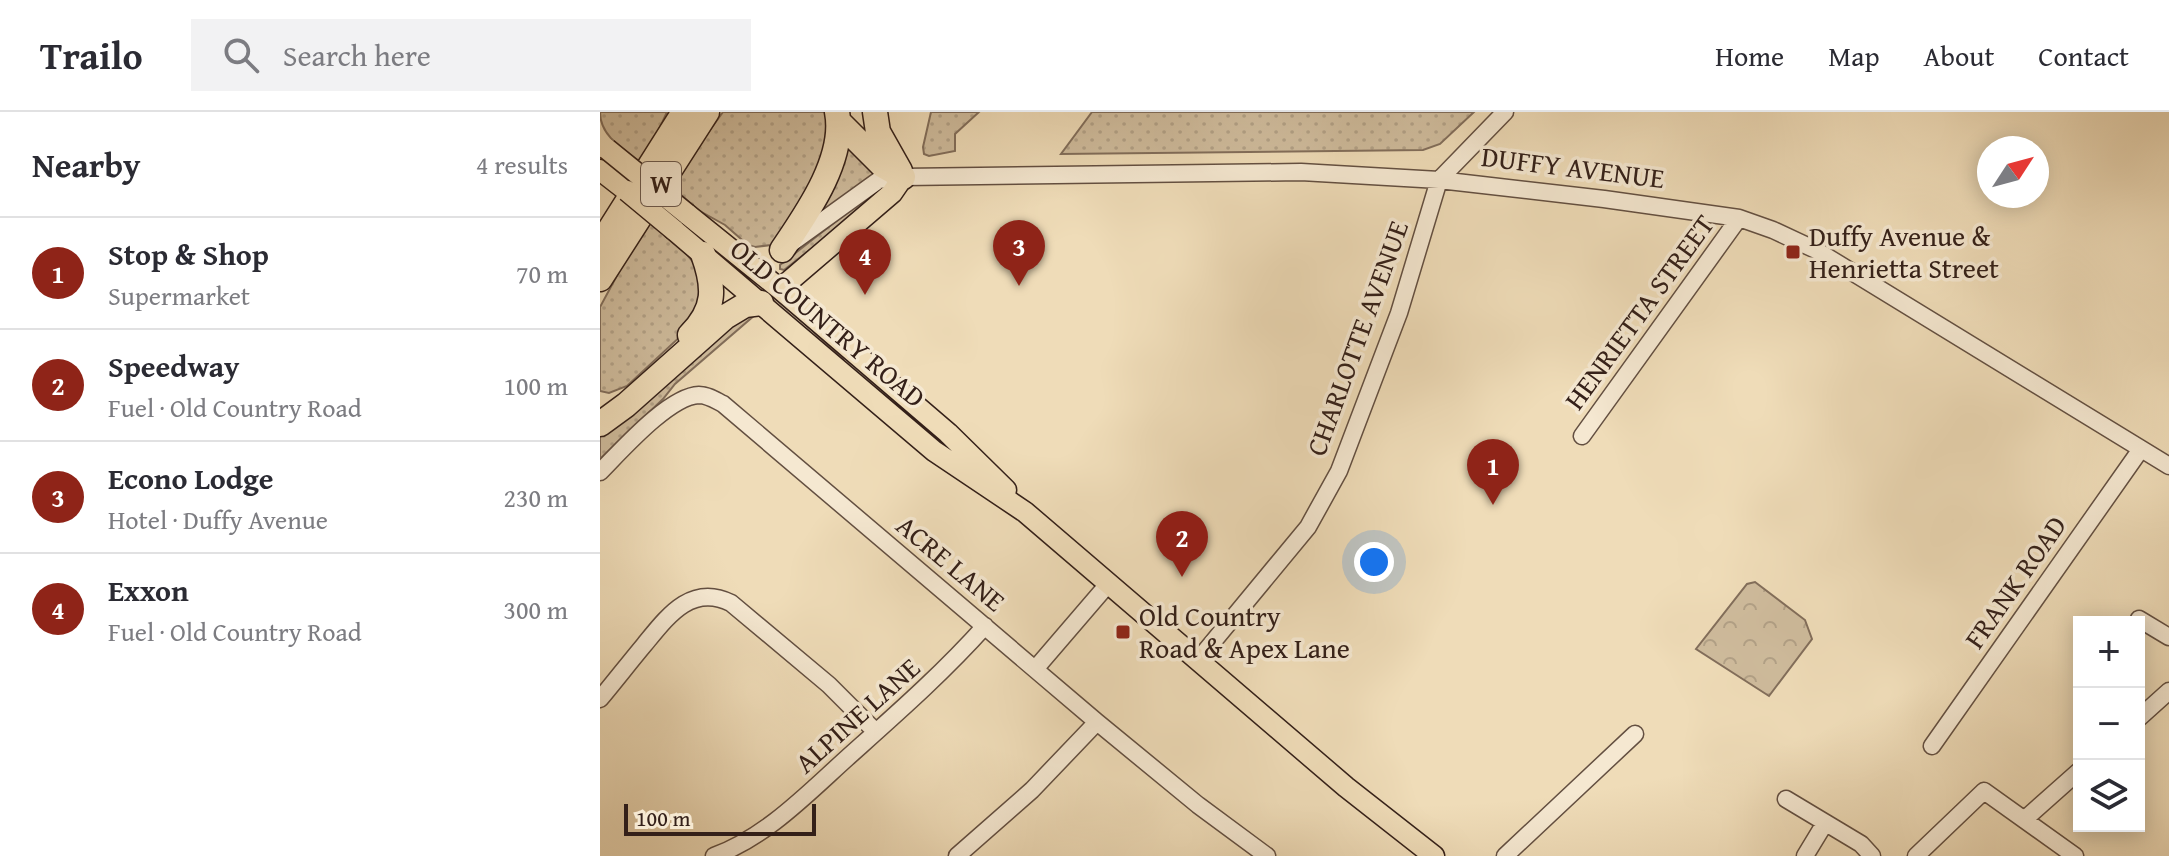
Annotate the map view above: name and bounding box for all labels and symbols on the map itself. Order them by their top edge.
street label: DUFFY AVENUE [1479,135,1667,198]
north arrow [1977,136,2049,208]
road number: W [641,162,681,206]
street label: HENRIETTA STREET [1554,205,1724,418]
street label: CHARLOTTE AVENUE [1295,215,1418,461]
place label: Duffy Avenue & Henrietta Street [1809,215,1999,288]
pin: 3 [993,220,1045,286]
street label: OLD COUNTRY ROAD [722,229,935,417]
pin: 4 [839,229,891,295]
marker: Duffy Avenue & Henrietta Street [1784,243,1802,261]
pin: 1 [1467,439,1519,505]
street label: ACRE LANE [888,505,1015,621]
street label: FRANK ROAD [1954,507,2076,657]
pin: 2 [1156,511,1208,577]
your location [1354,542,1394,582]
place label: Old Country Road & Apex Lane [1139,595,1350,668]
marker: Old Country Road & Apex Lane [1114,623,1132,641]
street label: ALPINE LANE [785,647,928,782]
scale bar [624,800,816,836]

